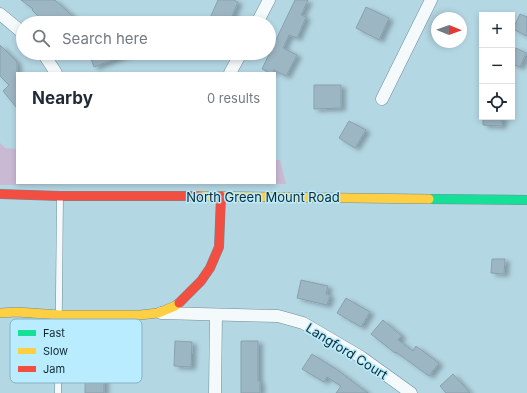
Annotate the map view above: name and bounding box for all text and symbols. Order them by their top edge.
north arrow [431,12,467,48]
map controls [479,12,515,120]
button: + [479,12,515,48]
search box [16,16,276,60]
icon: search [30,27,52,49]
text: Search here [62,29,148,48]
button: − [479,48,515,84]
button: locate [479,84,515,120]
text: Nearby [32,88,93,108]
text: 0 results [207,90,260,106]
street label: North Green Mount Road [186,189,340,205]
legend [10,319,142,383]
street label: Langford Court [303,320,391,382]
text: Fast [43,326,65,340]
text: Slow [43,344,68,358]
text: Jam [43,362,65,376]

